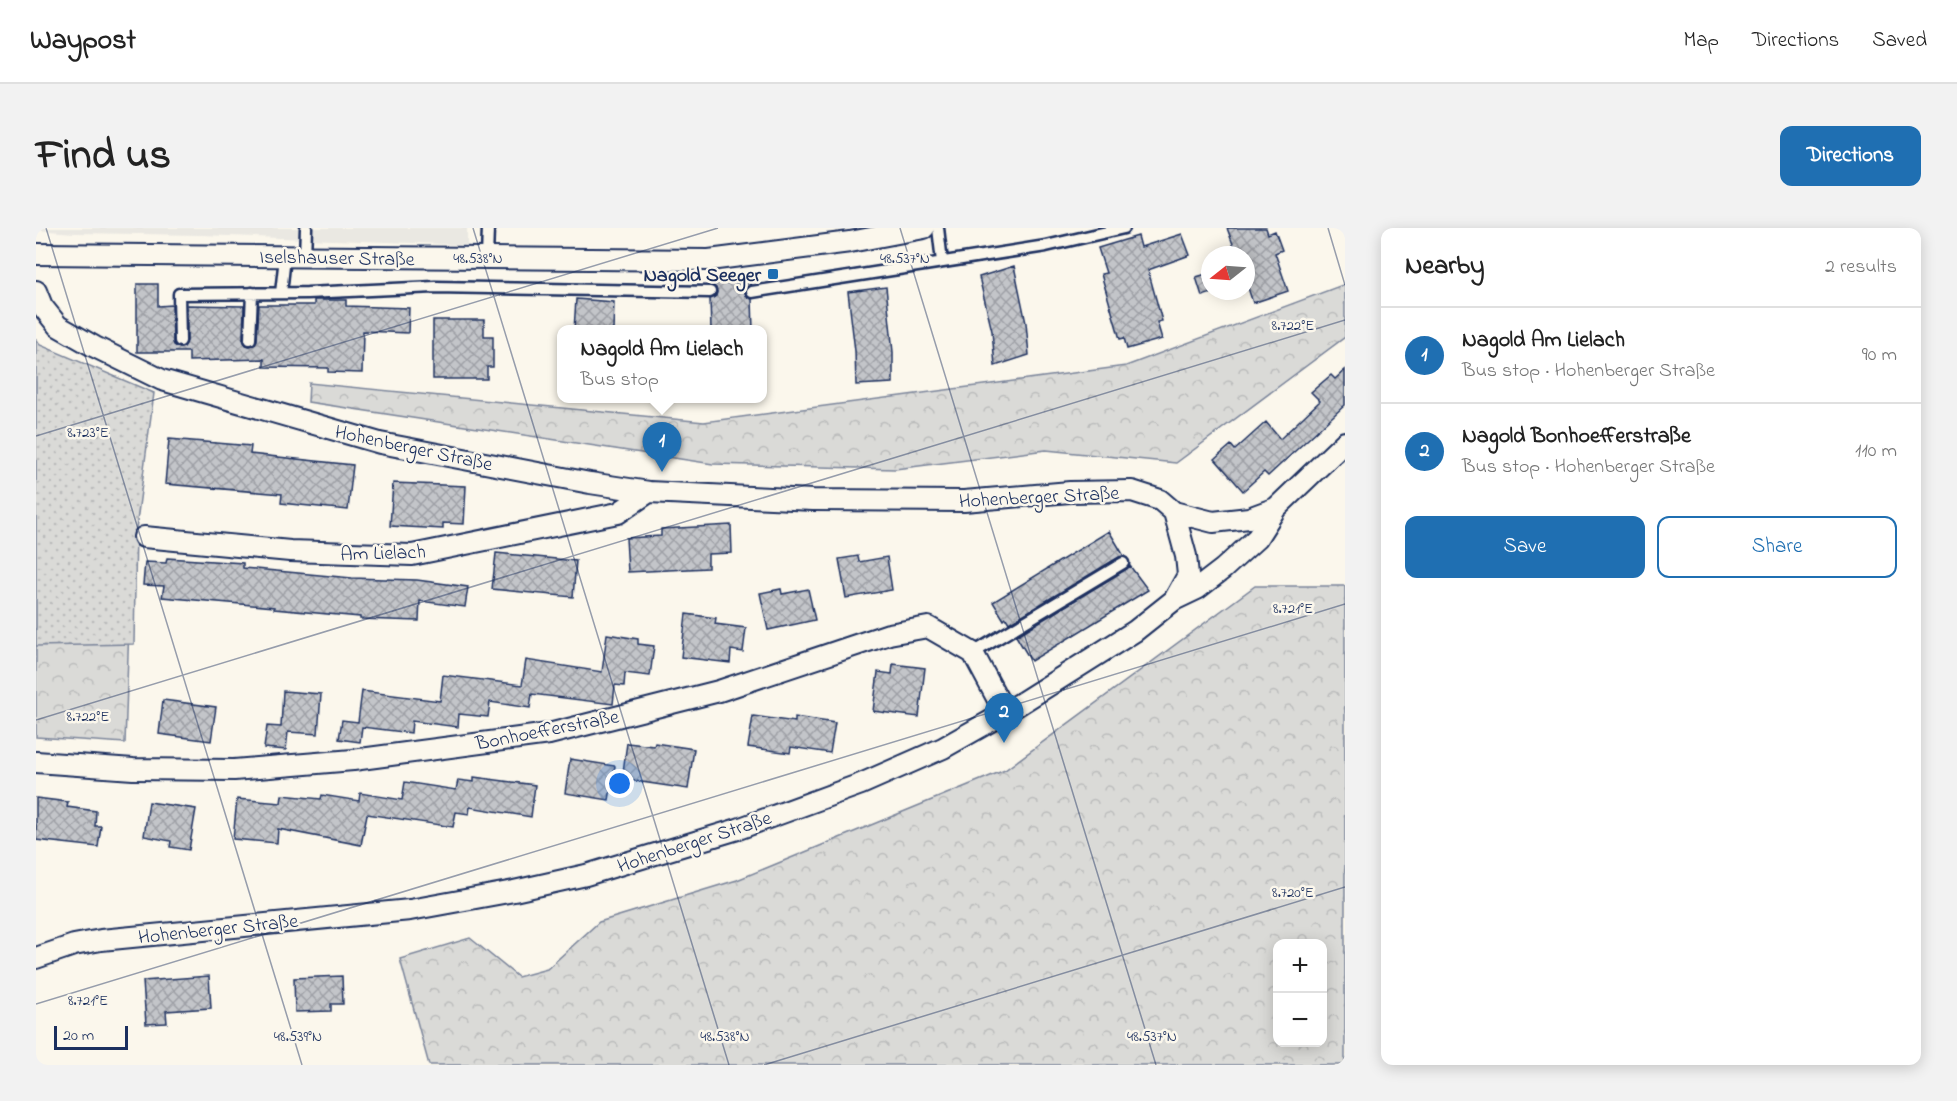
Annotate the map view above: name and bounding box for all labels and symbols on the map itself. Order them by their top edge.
street label: Iselshauser Straße [259,244,415,275]
north arrow [1201,246,1255,300]
text: 48.538°N [453,248,503,270]
text: 48.537°N [880,248,930,270]
place label: Nagold Seeger [643,262,762,292]
marker: Nagold Seeger [766,267,780,281]
text: 8.722°E [1272,315,1314,337]
street label: Hohenberger Straße [332,419,495,481]
text: 8.723°E [67,422,109,444]
pin: 1 [642,422,682,472]
street label: Hohenberger Straße [958,480,1120,518]
street label: Am Lielach [340,539,426,570]
text: 8.721°E [1273,598,1313,620]
pin: 2 [984,694,1024,743]
street label: Bonhoefferstraße [472,703,622,760]
text: 8.722°E [67,706,109,728]
your location [605,769,634,798]
street label: Hohenberger Straße [614,805,776,883]
text: 8.720°E [1272,882,1314,904]
street label: Hohenberger Straße [137,908,300,954]
text: 8.721°E [68,990,108,1012]
scale bar [54,1023,128,1050]
text: 48.539°N [274,1026,322,1048]
text: 48.538°N [700,1026,750,1048]
text: 48.537°N [1127,1026,1177,1048]

